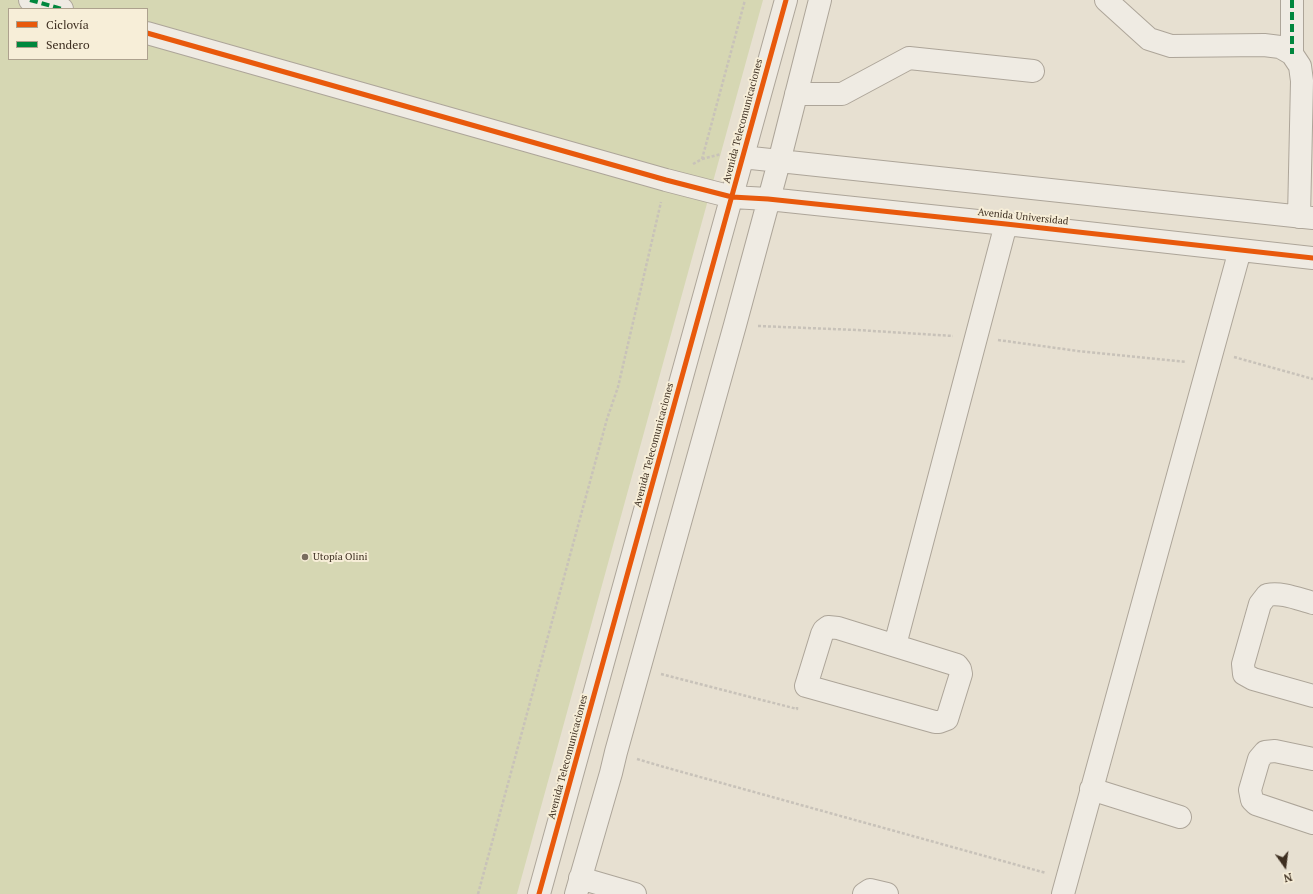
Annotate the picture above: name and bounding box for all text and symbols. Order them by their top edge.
legend [8,8,148,60]
text: Ciclovía [46,17,89,32]
text: Sendero [46,37,90,52]
street label: Avenida Telecomunicaciones [721,58,765,184]
street label: Avenida Universidad [977,206,1069,228]
street label: Avenida Telecomunicaciones [632,382,676,508]
place label: Utopía Olini [313,551,367,563]
marker: Utopía Olini [300,552,310,562]
street label: Avenida Telecomunicaciones [546,694,590,820]
north arrow [1265,846,1305,886]
text: N [1282,870,1294,885]

